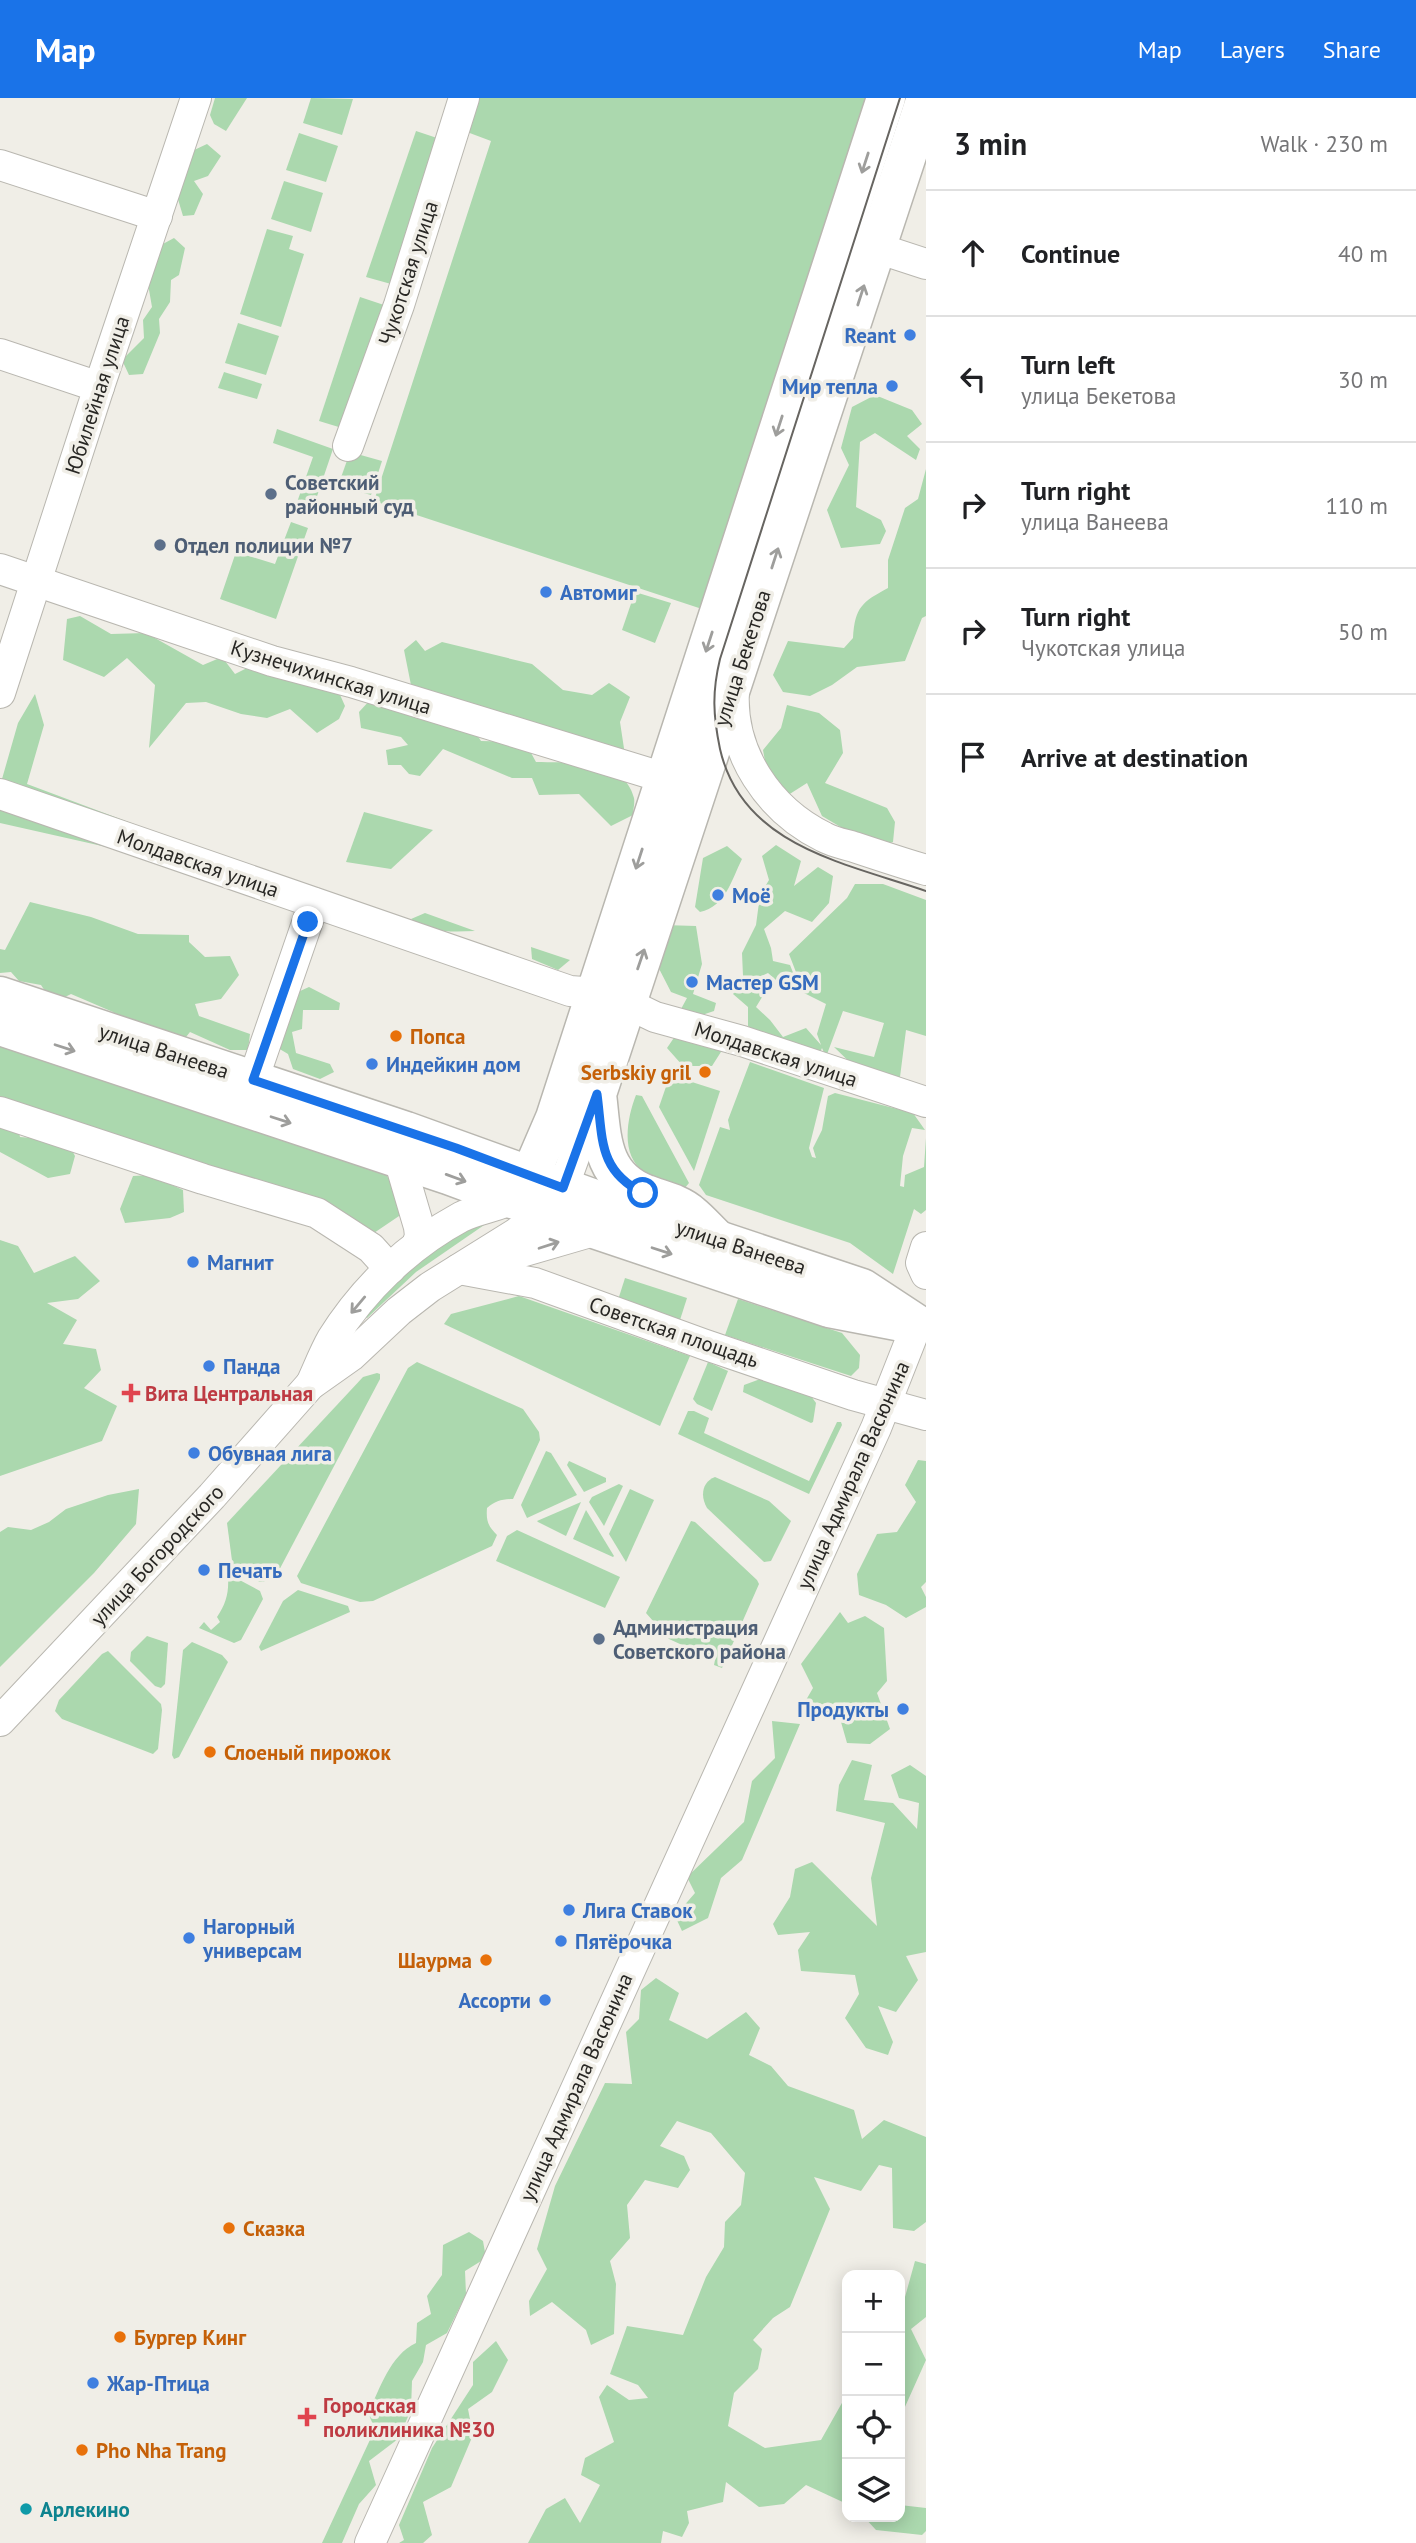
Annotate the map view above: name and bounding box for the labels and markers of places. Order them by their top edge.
place label: Reant [845,322,897,349]
marker: Reant [902,327,918,343]
place label: Мир тепла [782,373,878,400]
marker: Мир тепла [884,378,900,394]
place label: Советский районный суд [285,469,414,520]
marker: Советский районный суд [263,486,279,502]
place label: Отдел полиции №7 [174,532,353,559]
marker: Отдел полиции №7 [152,537,168,553]
place label: Автомиг [560,579,637,606]
marker: Автомиг [538,584,554,600]
place label: Моё [732,882,771,909]
marker: Моё [710,887,726,903]
place label: Мастер GSM [706,969,819,996]
marker: Мастер GSM [684,974,700,990]
place label: Попса [410,1023,465,1050]
marker: Попса [388,1028,404,1044]
place label: Индейкин дом [386,1051,521,1078]
marker: Индейкин дом [364,1056,380,1072]
place label: Serbskiy gril [581,1059,692,1086]
marker: Serbskiy gril [697,1064,713,1080]
place label: Магнит [207,1249,274,1276]
marker: Магнит [185,1254,201,1270]
place label: Панда [223,1353,280,1380]
marker: Панда [201,1358,217,1374]
place label: Вита Центральная [145,1380,313,1407]
marker: Вита Центральная [123,1385,139,1401]
place label: Обувная лига [208,1440,332,1467]
marker: Обувная лига [186,1445,202,1461]
place label: Печать [218,1557,282,1584]
marker: Печать [196,1562,212,1578]
place label: Администрация Советского района [613,1614,786,1665]
marker: Администрация Советского района [591,1631,607,1647]
place label: Продукты [797,1696,889,1723]
marker: Продукты [895,1701,911,1717]
place label: Слоеный пирожок [224,1739,391,1766]
marker: Слоеный пирожок [202,1744,218,1760]
place label: Лига Ставок [582,1897,693,1924]
marker: Лига Ставок [561,1902,577,1918]
place label: Нагорный универсам [202,1913,302,1964]
place label: Пятёрочка [575,1928,672,1955]
marker: Нагорный универсам [181,1930,197,1946]
marker: Пятёрочка [553,1933,569,1949]
place label: Шаурма [398,1947,472,1974]
marker: Шаурма [478,1952,494,1968]
place label: Ассорти [459,1987,531,2014]
marker: Ассорти [537,1992,553,2008]
place label: Сказка [243,2215,305,2242]
marker: Сказка [221,2220,237,2236]
place label: Бургер Кинг [134,2324,246,2351]
marker: Бургер Кинг [112,2329,128,2345]
place label: Жар-Птица [106,2370,210,2397]
marker: Жар-Птица [85,2375,101,2391]
place label: Городская поликлиника №30 [323,2392,495,2443]
marker: Городская поликлиника №30 [297,2407,317,2427]
place label: Pho Nha Trang [96,2437,226,2464]
marker: Pho Nha Trang [74,2442,90,2458]
place label: Арлекино [40,2496,130,2523]
marker: Арлекино [18,2501,34,2517]

